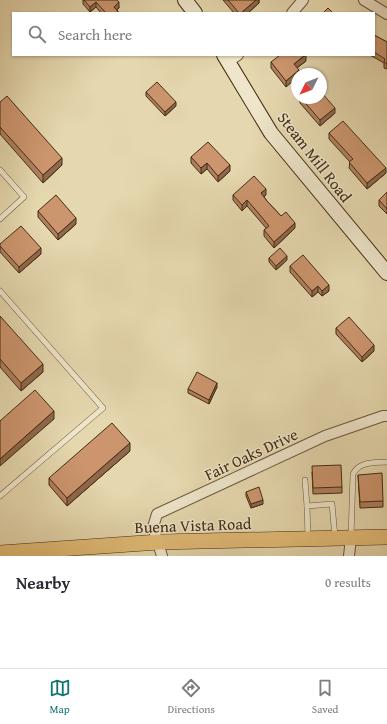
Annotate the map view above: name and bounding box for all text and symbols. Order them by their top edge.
search box [12,12,375,56]
icon: search [26,23,48,45]
text: Search here [58,24,132,45]
north arrow [291,68,327,104]
street label: Steam Mill Road [272,107,358,208]
street label: Fair Oaks Drive [200,422,302,486]
street label: Buena Vista Road [134,511,252,539]
text: Nearby [16,570,70,595]
text: 0 results [325,573,371,592]
tab: Map [49,677,71,717]
tab: Directions [168,677,215,717]
tab: Saved [312,677,338,717]

